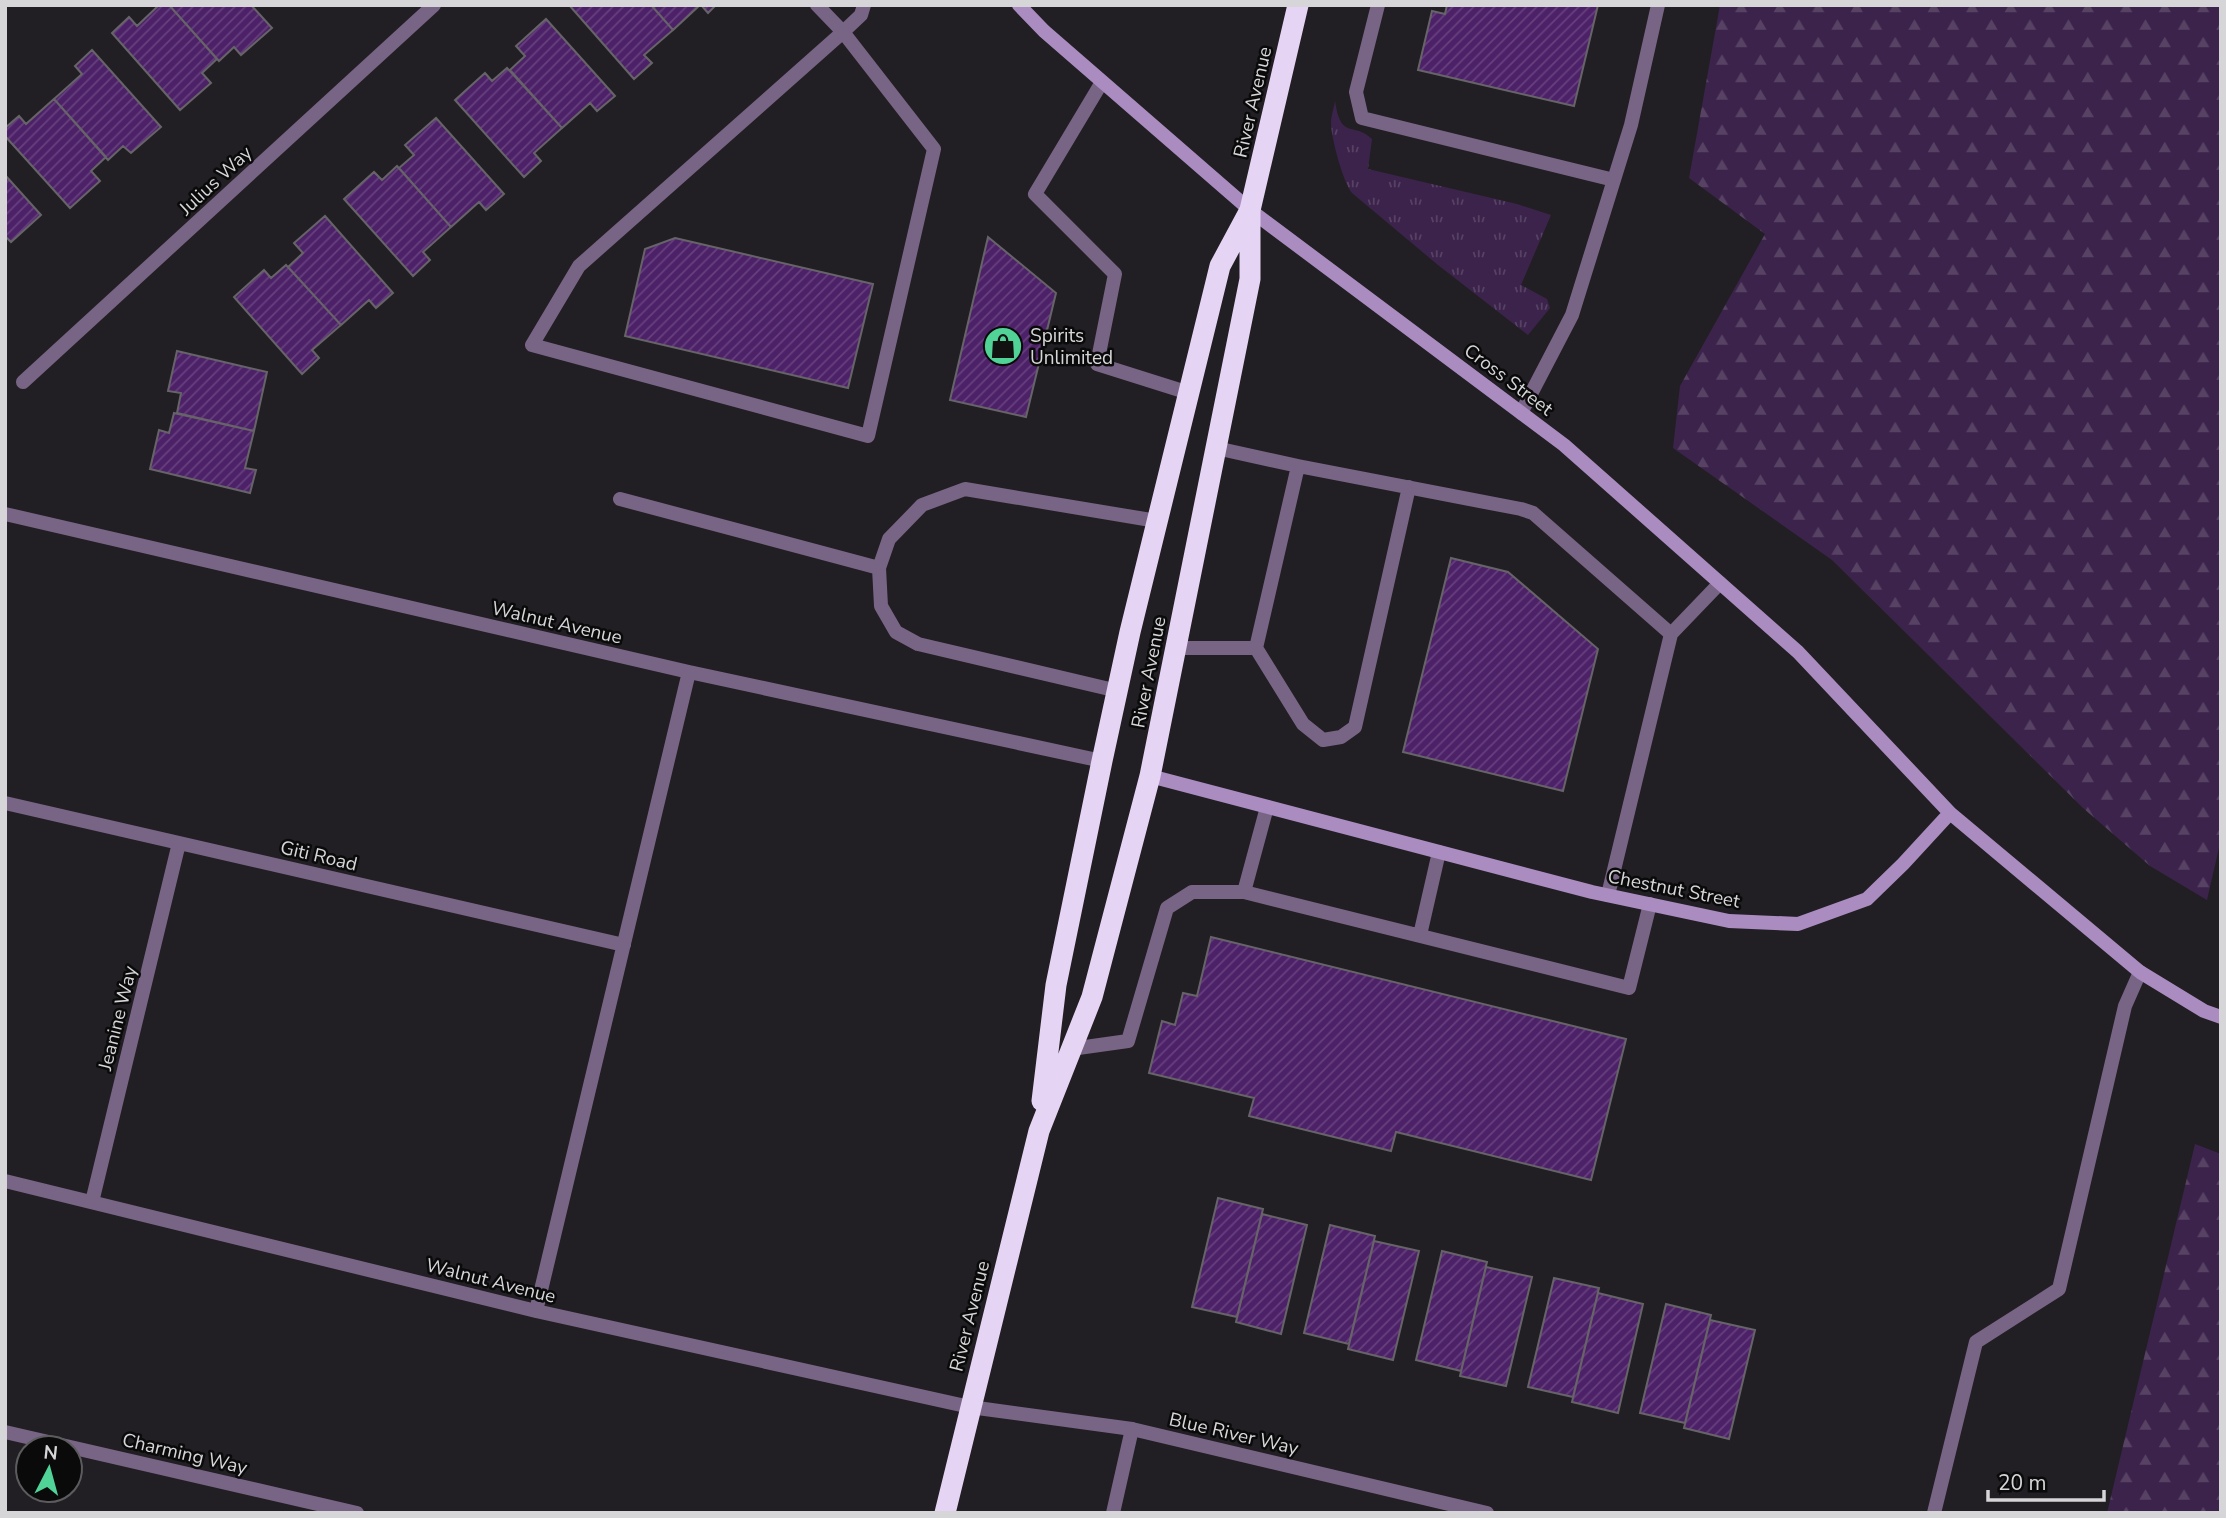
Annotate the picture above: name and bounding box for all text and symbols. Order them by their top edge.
street label: River Avenue [1228,44,1278,160]
street label: Julius Way [173,140,258,222]
place label: Spirits Unlimited [1030,323,1113,371]
shop icon: Spirits Unlimited [982,325,1024,367]
street label: Cross Street [1459,338,1558,422]
street label: Walnut Avenue [489,595,625,651]
street label: River Avenue [1125,614,1173,730]
street label: Giti Road [278,834,360,877]
street label: Chestnut Street [1605,863,1742,915]
street label: Jeanine Way [92,963,144,1074]
street label: Walnut Avenue [423,1252,559,1310]
street label: River Avenue [944,1258,996,1374]
street label: Blue River Way [1166,1406,1301,1462]
street label: Charming Way [120,1427,250,1481]
north arrow [14,1434,84,1504]
text: N [42,1439,59,1467]
scale bar [1988,1458,2104,1502]
text: 20 m [1998,1469,2047,1497]

